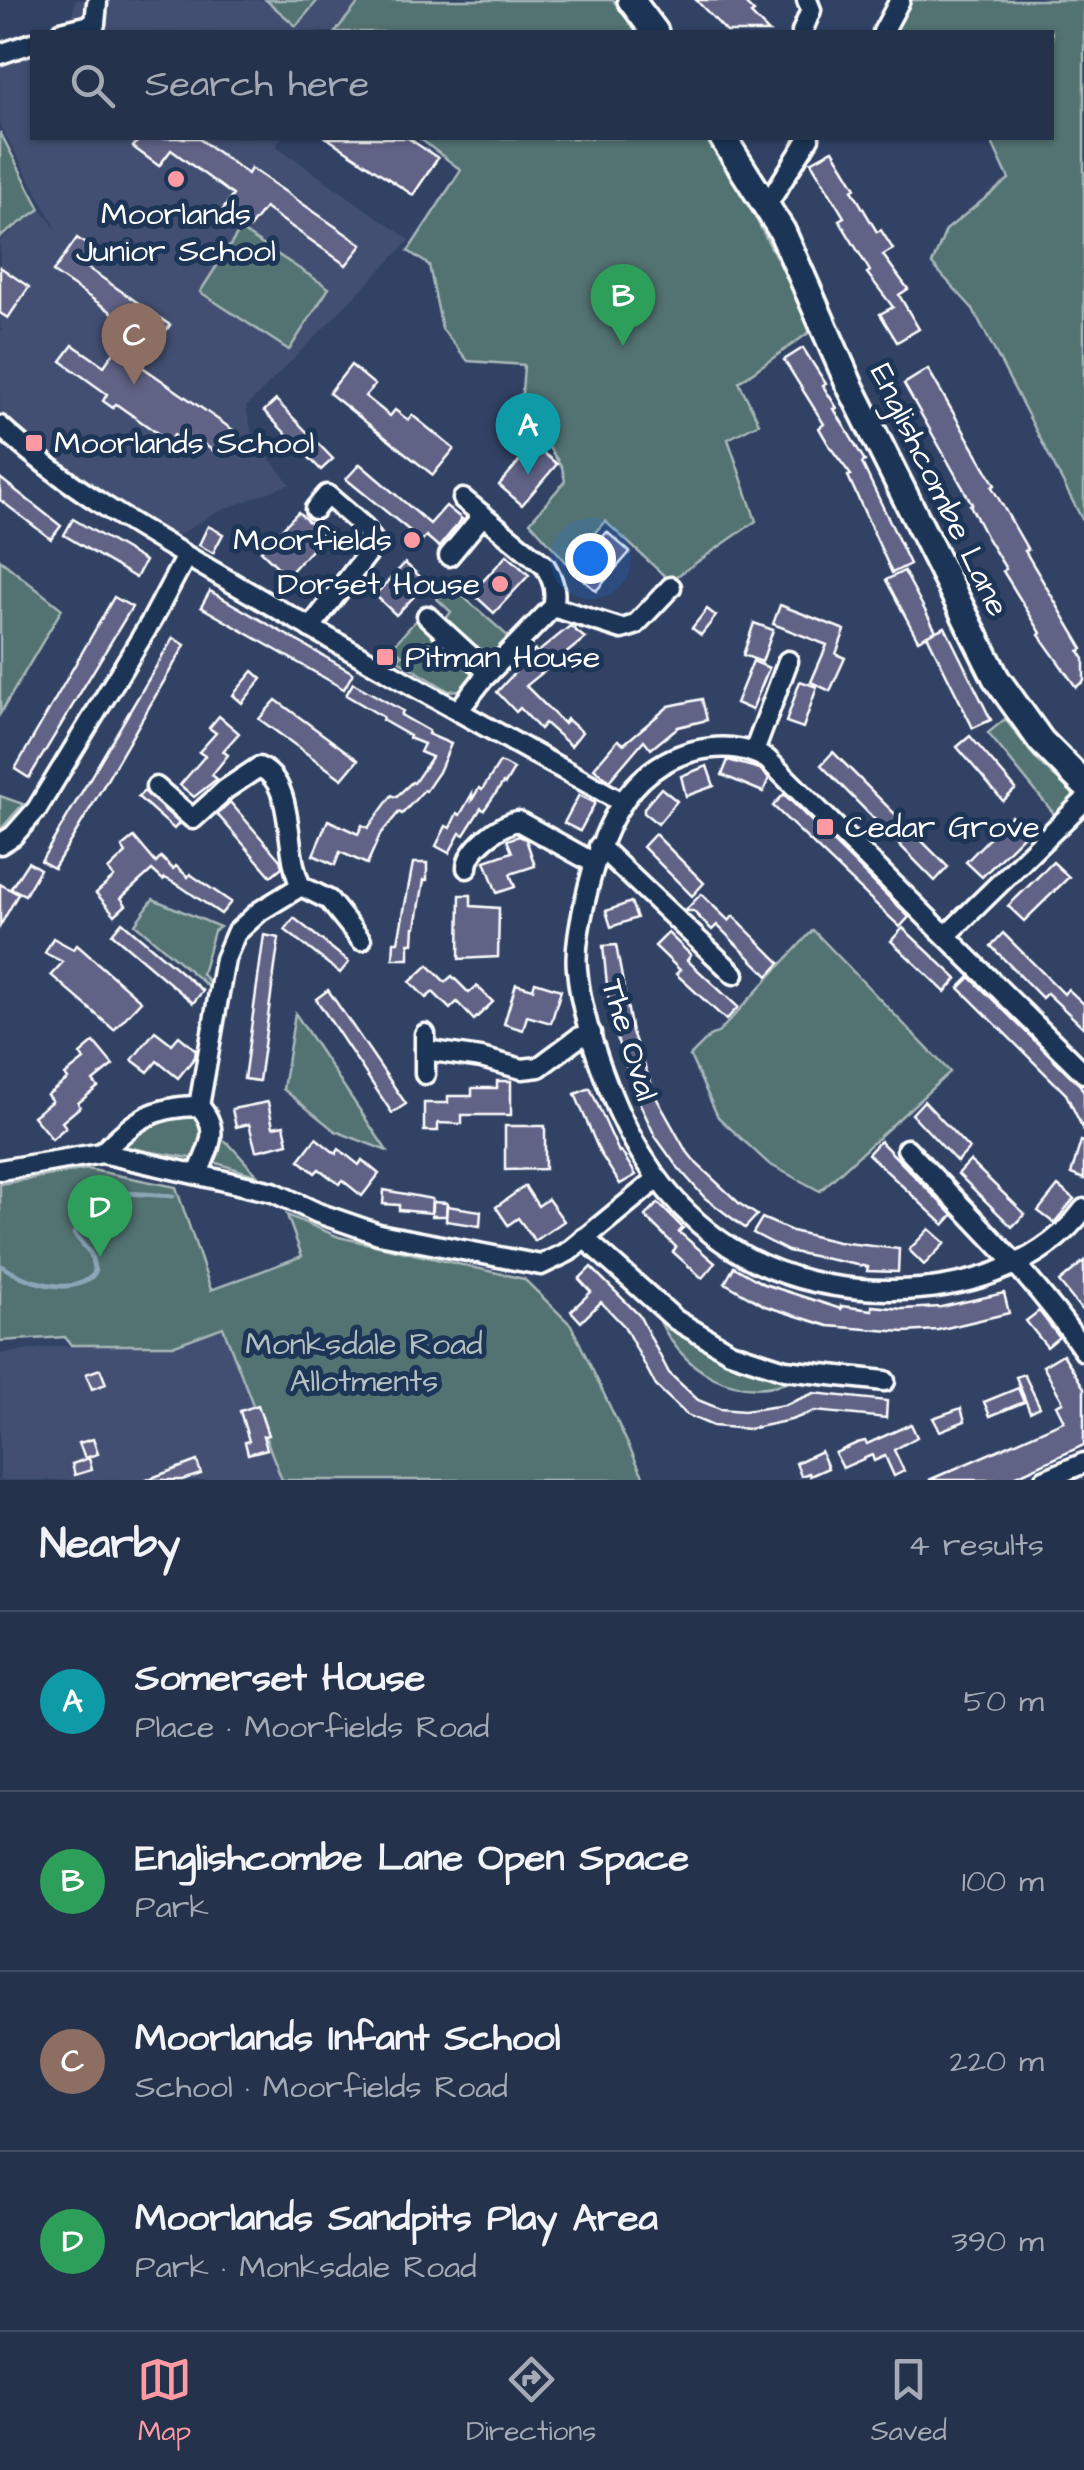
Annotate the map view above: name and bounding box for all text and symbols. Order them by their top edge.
search box [30,30,1054,140]
icon: search [65,58,120,113]
text: Search here [145,59,369,111]
marker: Moorlands Junior School [165,168,187,190]
place label: Moorlands Junior School [76,192,276,274]
pin: B [590,264,656,346]
pin: C [102,302,166,385]
street label: Englishcombe Lane [858,356,1020,624]
pin: A [496,392,560,475]
place label: Moorlands School [54,421,314,466]
marker: Moorlands School [23,432,45,454]
place label: Moorfields [233,518,392,563]
marker: Moorfields [401,529,423,551]
your location [565,533,616,584]
place label: Dorset House [277,562,480,607]
marker: Dorset House [489,573,511,595]
place label: Pitman House [405,635,600,680]
marker: Pitman House [374,646,396,668]
place label: Cedar Grove [845,805,1040,850]
marker: Cedar Grove [814,816,836,838]
street label: The Oval [589,974,669,1106]
pin: D [68,1174,132,1257]
park label: Monksdale Road Allotments [245,1322,483,1404]
text: Nearby [40,1516,180,1574]
text: 4 results [908,1523,1044,1568]
text: Somerset House [135,1653,425,1705]
text: A [62,1679,83,1724]
text: 50 m [963,1679,1044,1724]
text: Place · Moorfields Road [135,1705,490,1750]
text: Englishcombe Lane Open Space [135,1833,689,1885]
text: B [61,1859,84,1904]
text: 100 m [962,1859,1044,1904]
text: Park [135,1885,209,1930]
text: Moorlands Infant School [135,2013,560,2065]
text: C [61,2039,84,2084]
text: 220 m [949,2039,1044,2084]
text: School · Moorfields Road [135,2065,508,2110]
text: Moorlands Sandpits Play Area [135,2193,658,2245]
text: D [62,2219,83,2264]
text: 390 m [952,2219,1044,2264]
text: Park · Monksdale Road [135,2245,477,2290]
tab: Map [137,2352,192,2451]
tab: Directions [466,2352,596,2451]
tab: Saved [871,2352,947,2451]

